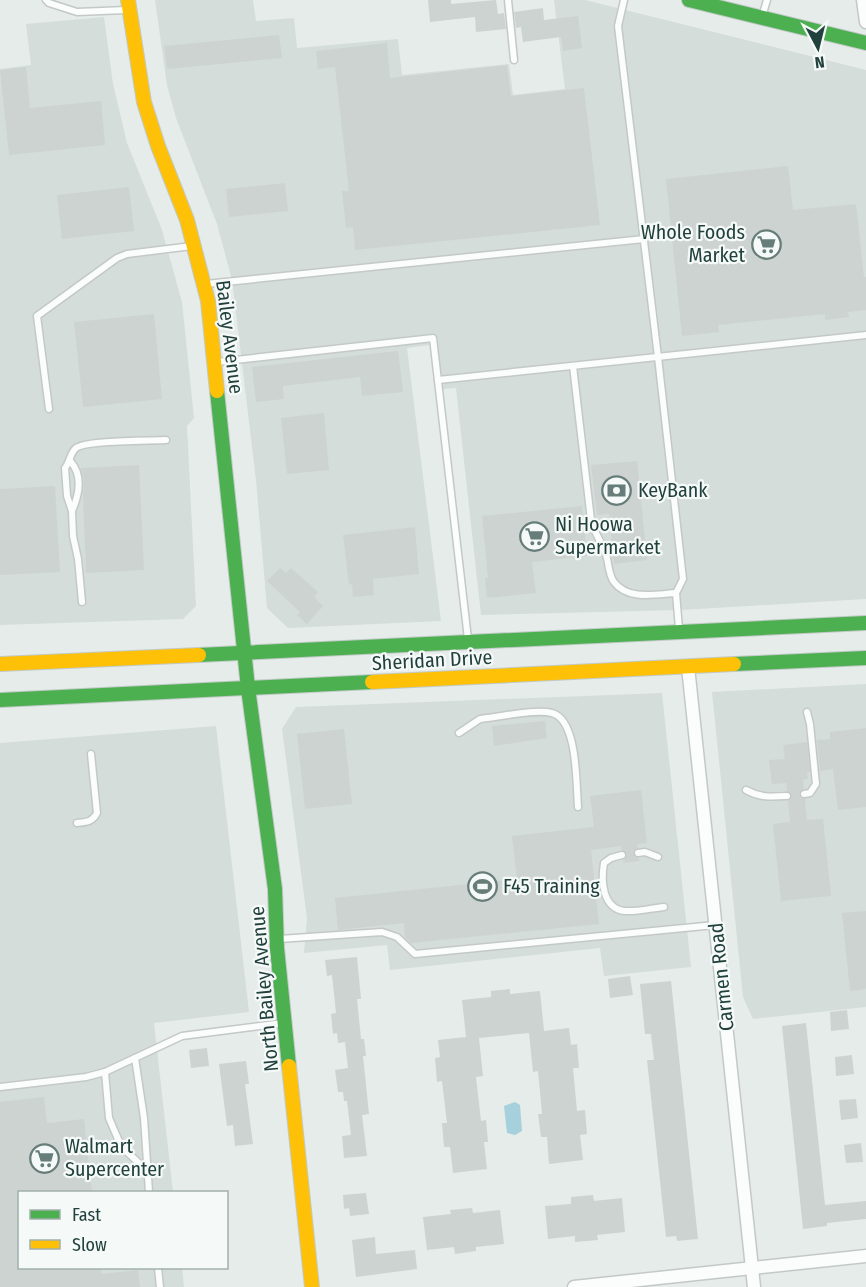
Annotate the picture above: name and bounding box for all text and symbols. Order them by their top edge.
north arrow [788,18,848,78]
text: N [814,52,826,72]
place label: Whole Foods Market [641,220,745,267]
supermarket icon: Whole Foods Market [750,228,782,260]
street label: Bailey Avenue [211,279,249,395]
bank icon: KeyBank [601,474,633,506]
place label: KeyBank [638,478,708,502]
place label: Ni Hoowa Supermarket [555,512,661,559]
supermarket icon: Ni Hoowa Supermarket [518,520,550,552]
street label: Sheridan Drive [371,645,493,675]
sports icon: F45 Training [466,870,498,902]
place label: F45 Training [503,874,600,898]
street label: North Bailey Avenue [245,905,283,1073]
street label: Carmen Road [703,922,739,1032]
place label: Walmart Supercenter [65,1134,164,1181]
supermarket icon: Walmart Supercenter [28,1142,60,1174]
legend [18,1191,228,1269]
text: Fast [72,1204,101,1226]
text: Slow [72,1234,107,1256]

